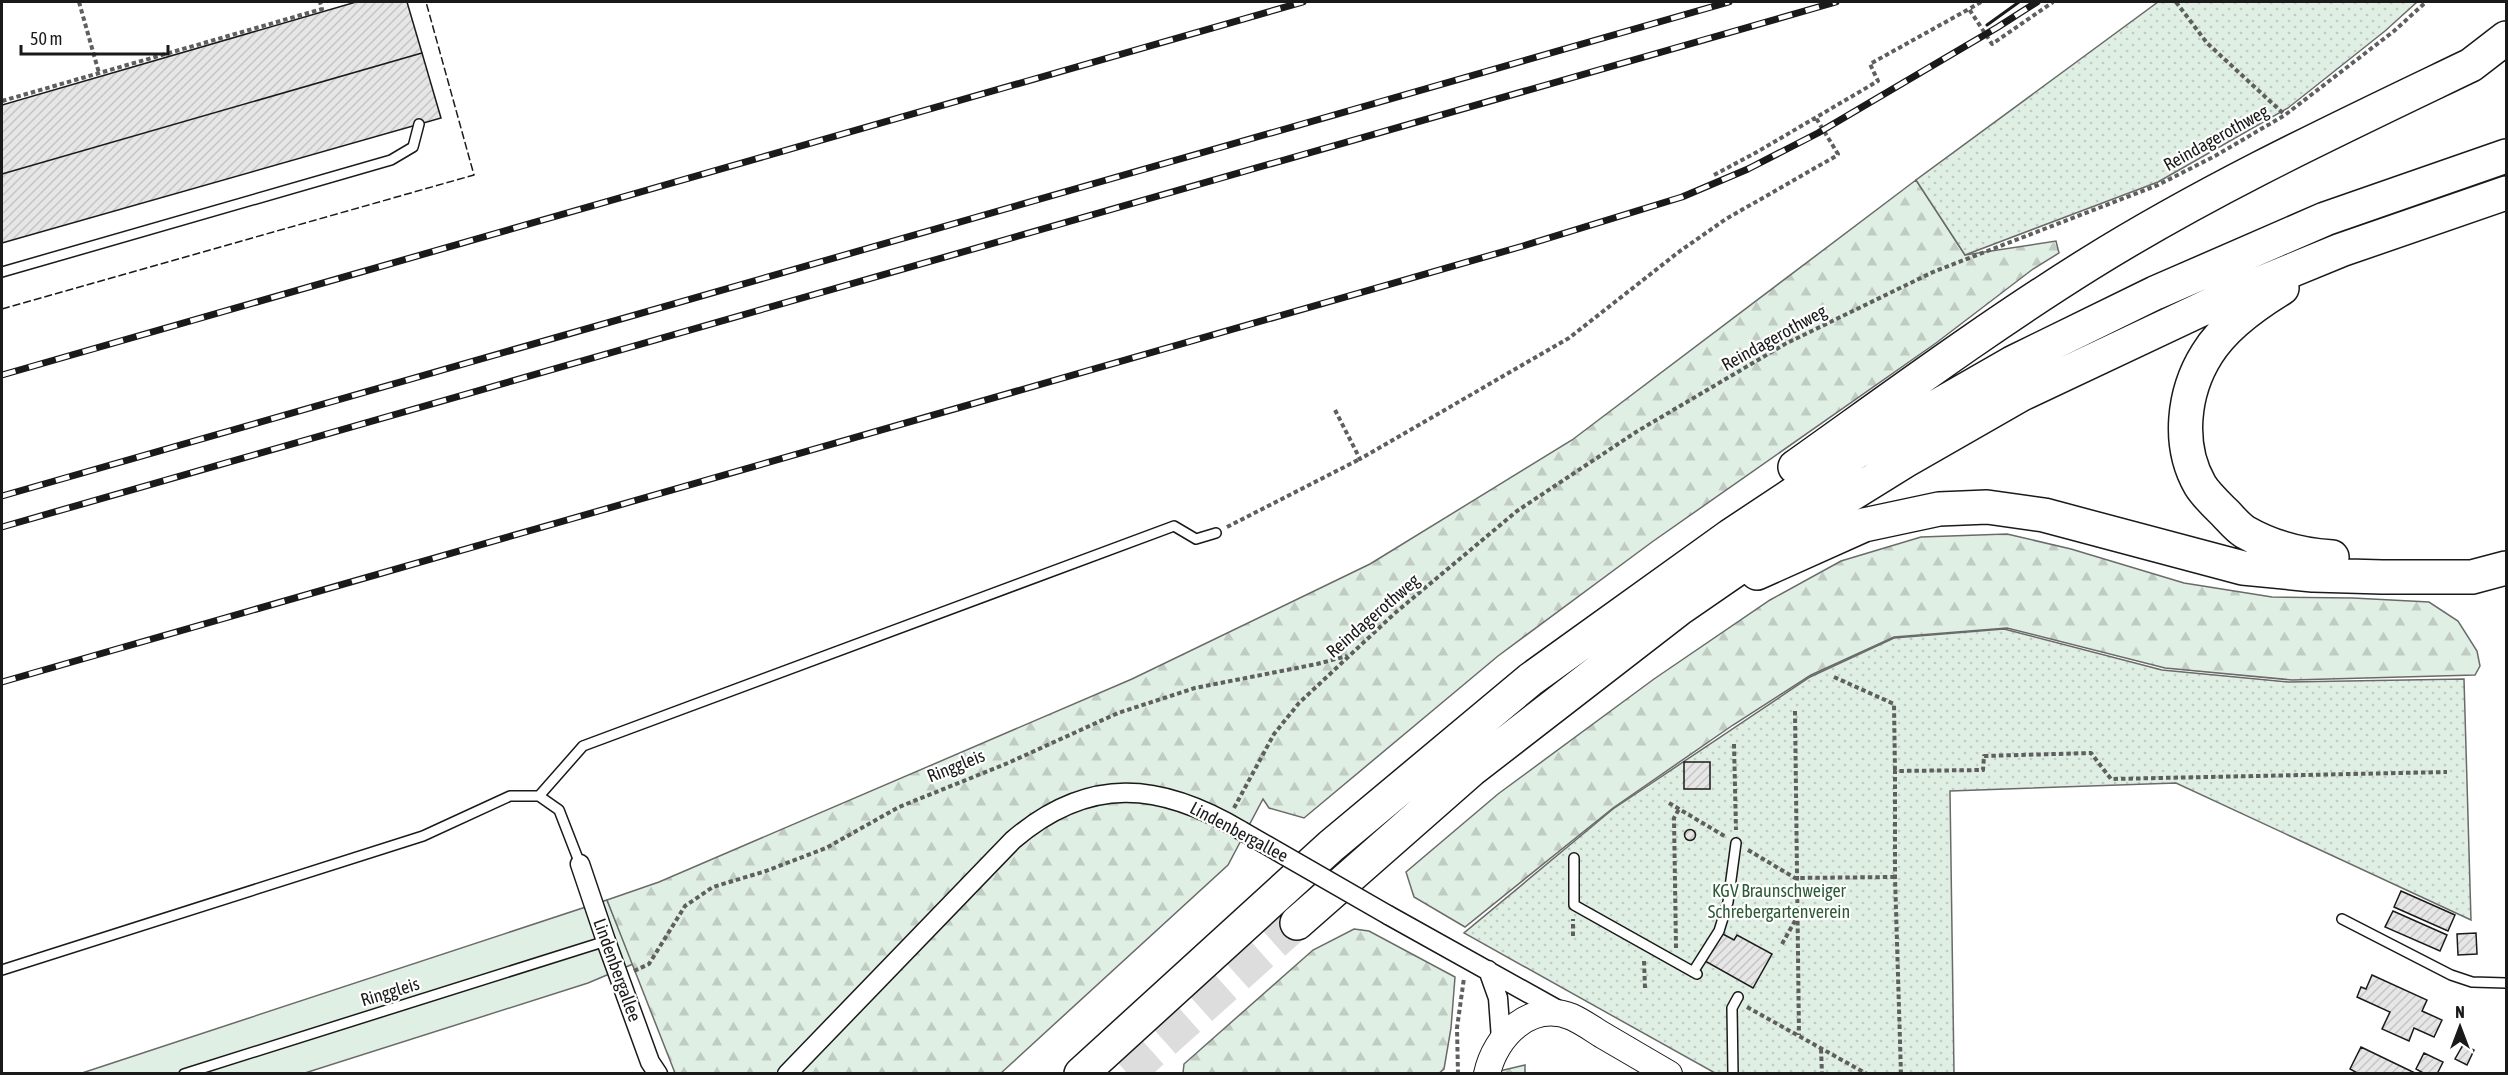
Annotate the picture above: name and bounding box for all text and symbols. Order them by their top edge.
scale bar [21,18,168,56]
text: 50 m [30,28,62,49]
street label: Reindagerothweg [2160,100,2272,175]
street label: Reindagerothweg [1718,300,1830,375]
street label: Reindagerothweg [1322,569,1424,662]
street label: Ringgleis [924,745,988,787]
street label: Lindenbergallee [1187,797,1292,866]
park label: KGV Braunschweiger Schrebergartenverein [1708,880,1850,922]
street label: Lindenbergallee [589,915,646,1024]
street label: Ringgleis [358,973,422,1010]
north arrow [2430,997,2490,1057]
text: N [2455,1003,2465,1021]

